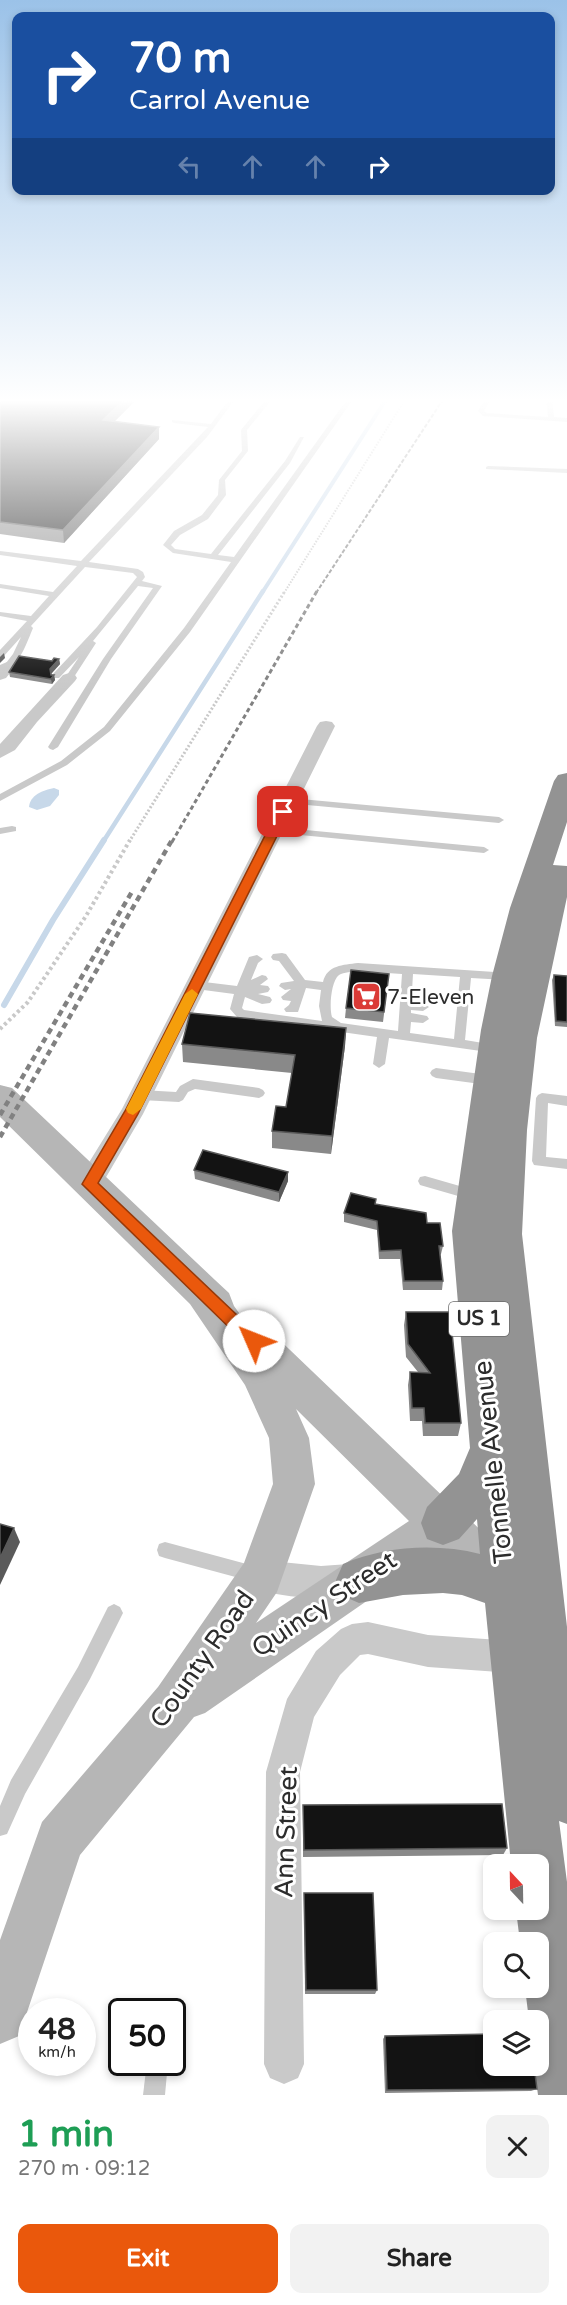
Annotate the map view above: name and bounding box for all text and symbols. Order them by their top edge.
text: 70 m [129,33,231,84]
icon: right [30,36,108,114]
text: Carrol Avenue [129,84,310,117]
icon: left [173,150,206,183]
icon: ahead [236,150,269,183]
icon: ahead [299,150,332,183]
icon: right [362,150,395,183]
pin [257,786,308,837]
icon: arrive [266,795,299,828]
supermarket icon: 7-Eleven [350,981,382,1013]
place label: 7-Eleven [387,985,474,1010]
road number: US 1 [449,1302,509,1336]
position arrow [222,1309,286,1373]
street label: Tonnelle Avenue [467,1359,519,1565]
street label: Quincy Street [246,1544,402,1664]
street label: County Road [143,1584,261,1734]
street label: Ann Street [268,1765,304,1898]
north arrow [483,1854,549,1920]
map controls [483,1854,549,2076]
button: search [483,1932,549,1998]
speed limit sign: 50 [108,1998,186,2076]
button: layers [483,2010,549,2076]
text: 48 [38,2011,76,2048]
text: km/h [38,2043,76,2061]
text: 1 min [18,2113,114,2156]
button: close [486,2115,549,2178]
text: 270 m · 09:12 [18,2157,150,2181]
button: Exit [18,2224,278,2293]
button: Share [290,2224,549,2293]

